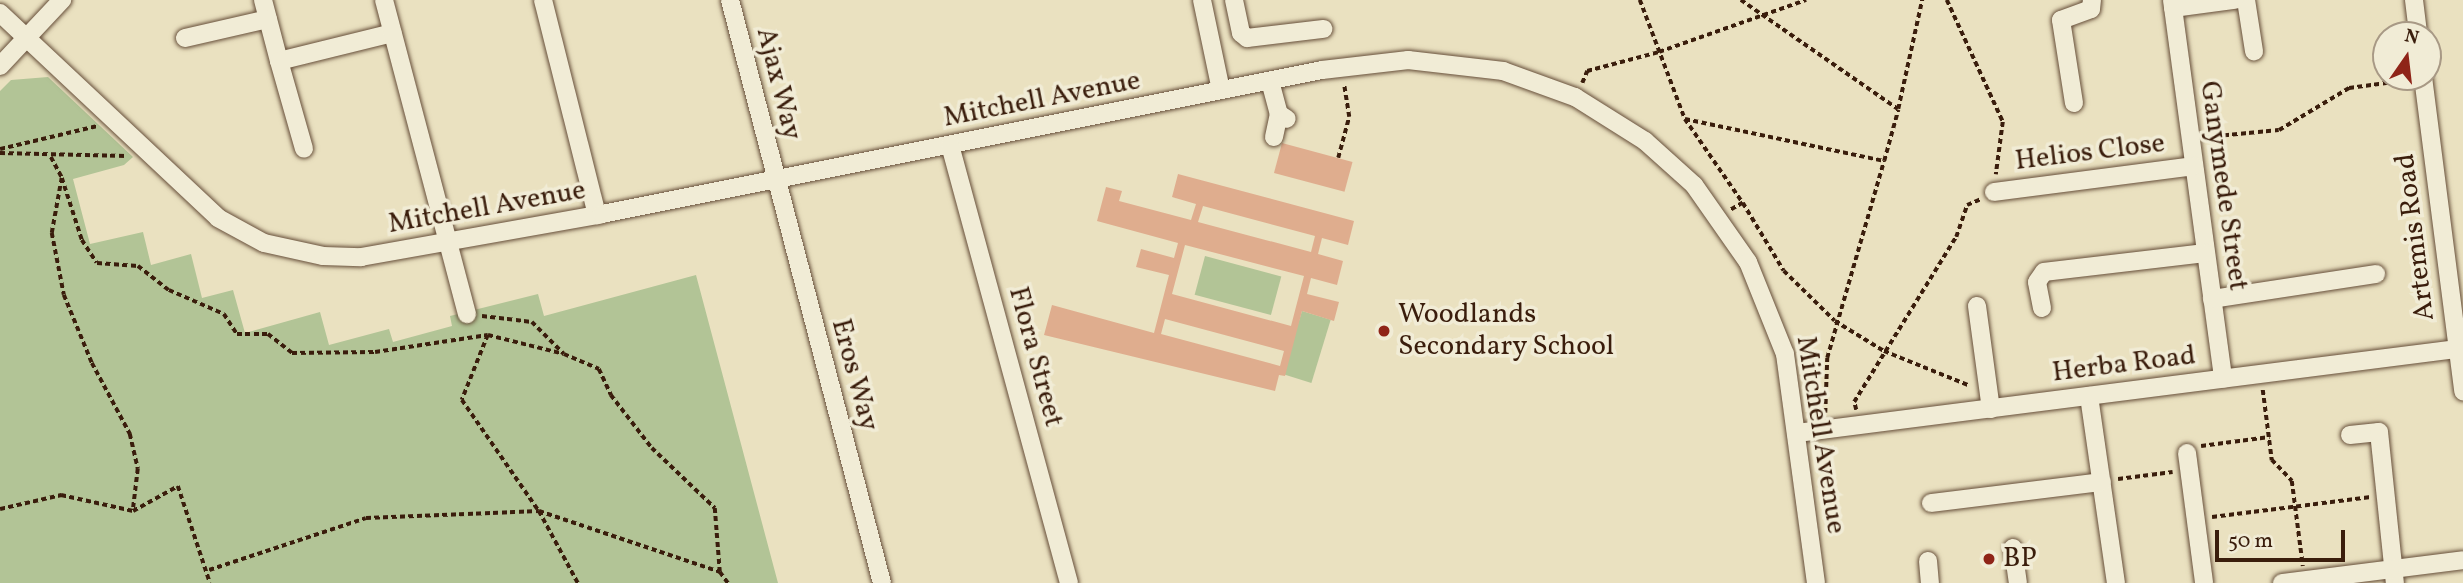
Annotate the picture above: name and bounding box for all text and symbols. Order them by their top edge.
north arrow [2372,21,2442,91]
text: N [2402,23,2421,52]
street label: Ajax Way [748,24,808,144]
street label: Mitchell Avenue [941,64,1143,136]
street label: Ganymede Street [2192,79,2254,293]
street label: Helios Close [2013,127,2167,179]
street label: Artemis Road [2389,151,2443,323]
street label: Mitchell Avenue [386,174,588,242]
street label: Flora Street [1000,283,1070,431]
place label: Woodlands Secondary School [1398,298,1615,364]
street label: Eros Way [823,315,885,435]
marker: Woodlands Secondary School [1376,323,1392,339]
street label: Mitchell Avenue [1788,334,1852,536]
street label: Herba Road [2050,340,2198,390]
scale bar [2218,516,2348,560]
text: 50 m [2228,527,2273,556]
place label: BP [2003,542,2037,576]
marker: BP [1981,551,1997,567]

